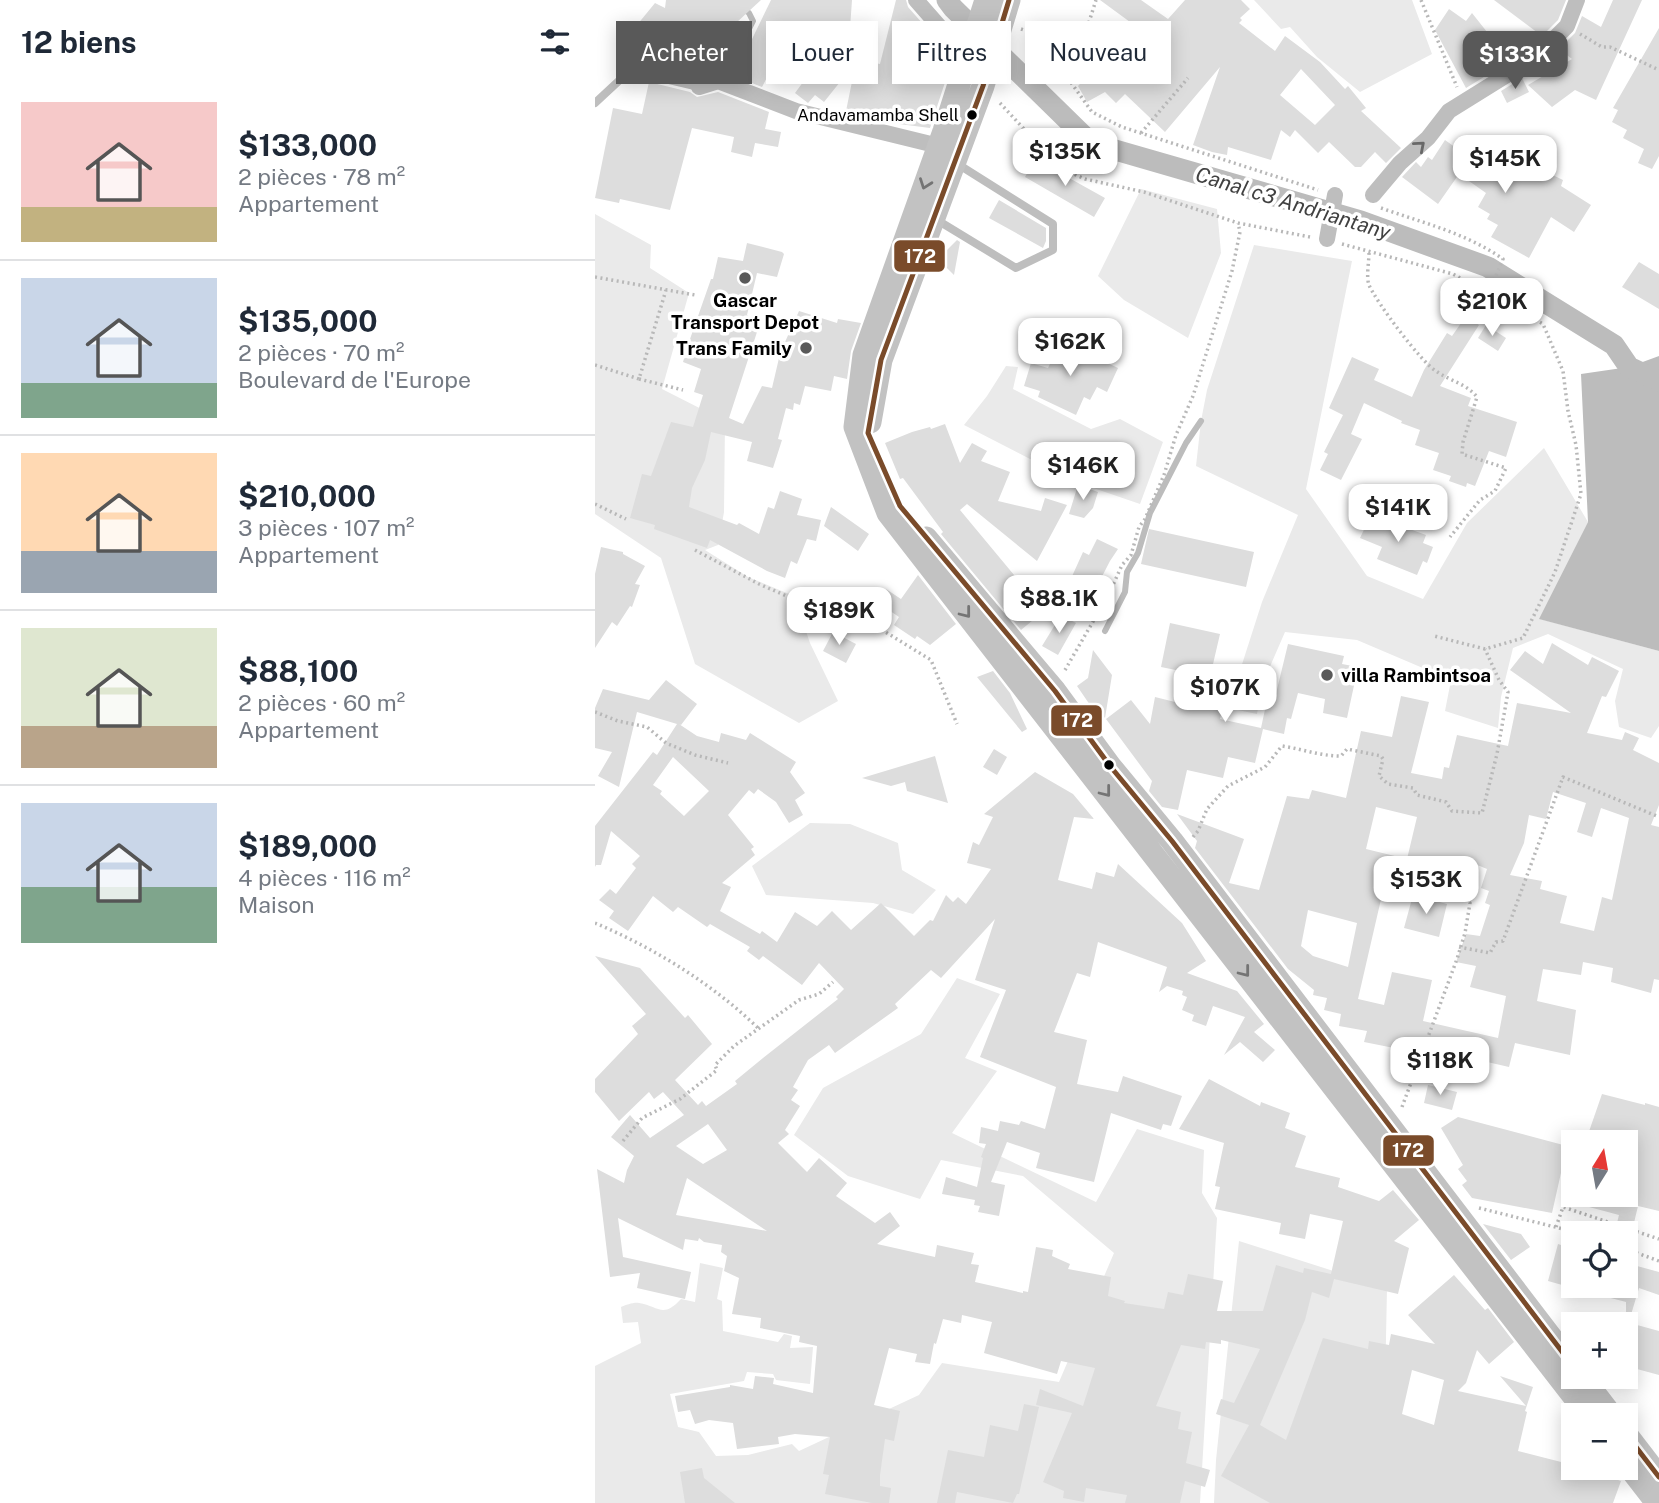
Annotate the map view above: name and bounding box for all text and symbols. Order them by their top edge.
chip: Acheter [616,21,752,84]
chip: Louer [766,21,878,84]
chip: Filtres [892,21,1011,84]
chip: Nouveau [1025,21,1171,84]
icon: filters [536,23,574,61]
text: 12 biens [21,24,137,60]
pin: $133K [1466,32,1564,91]
text: $133K [1479,40,1551,67]
place label: Andavamamba Shell [797,105,959,125]
marker: Andavamamba Shell [965,108,979,122]
text: $133,000 [238,127,377,163]
pin: $135K [1016,128,1114,188]
icon: home [77,130,161,214]
pin: $145K [1456,136,1554,195]
text: $135K [1029,137,1101,164]
one-way arrow [1412,141,1424,154]
text: $145K [1469,144,1541,171]
water label: Canal c3 Andriantany [1192,161,1394,245]
text: 2 pièces · 78 m² [238,163,405,190]
one-way arrow [919,177,933,189]
text: Appartement [238,190,379,217]
line badge: 172 [893,239,946,273]
text: 172 [904,245,936,267]
marker: Gascar Transport Depot [737,270,753,286]
pin: $210K [1443,278,1541,338]
text: $210K [1456,287,1528,314]
place label: Gascar Transport Depot [671,289,819,333]
text: $135,000 [238,303,378,339]
icon: home [77,306,161,390]
pin: $162K [1021,318,1119,378]
text: $162K [1034,327,1106,354]
place label: Trans Family [676,337,792,359]
text: 2 pièces · 70 m² [238,339,404,366]
marker: Trans Family [798,340,814,356]
text: Boulevard de l'Europe [238,366,471,393]
pin: $146K [1034,442,1132,502]
text: $146K [1047,451,1119,478]
text: $210,000 [238,478,376,514]
icon: home [77,481,161,565]
pin: $141K [1349,484,1447,544]
text: $141K [1365,493,1431,520]
text: 3 pièces · 107 m² [238,514,415,541]
text: Appartement [238,541,379,568]
pin: $88.1K [1002,576,1116,635]
text: $88.1K [1020,584,1098,611]
pin: $189K [790,588,888,647]
text: $189K [803,596,875,623]
one-way arrow [957,605,970,617]
text: $88,100 [238,653,358,689]
icon: home [77,656,161,740]
pin: $107K [1176,664,1274,724]
place label: villa Rambintsoa [1341,664,1491,686]
marker: villa Rambintsoa [1319,667,1335,683]
text: $107K [1190,673,1260,700]
text: 2 pièces · 60 m² [238,689,405,716]
line badge: 172 [1050,704,1103,737]
text: 172 [1061,709,1093,731]
text: Appartement [238,716,379,743]
unlabelled marker [1102,758,1116,772]
one-way arrow [1097,784,1110,797]
text: $189,000 [238,828,377,864]
icon: home [77,831,161,915]
pin: $153K [1377,856,1475,916]
text: 4 pièces · 116 m² [238,864,411,891]
text: $153K [1390,865,1462,892]
text: Maison [238,891,315,918]
one-way arrow [1237,964,1250,976]
pin: $118K [1391,1038,1489,1097]
text: $118K [1406,1046,1474,1073]
north arrow [1561,1130,1638,1208]
map controls [1561,1130,1638,1480]
line badge: 172 [1382,1134,1435,1167]
text: 172 [1392,1139,1424,1161]
button: locate [1561,1221,1638,1298]
button: + [1561,1312,1638,1389]
button: − [1561,1403,1638,1480]

